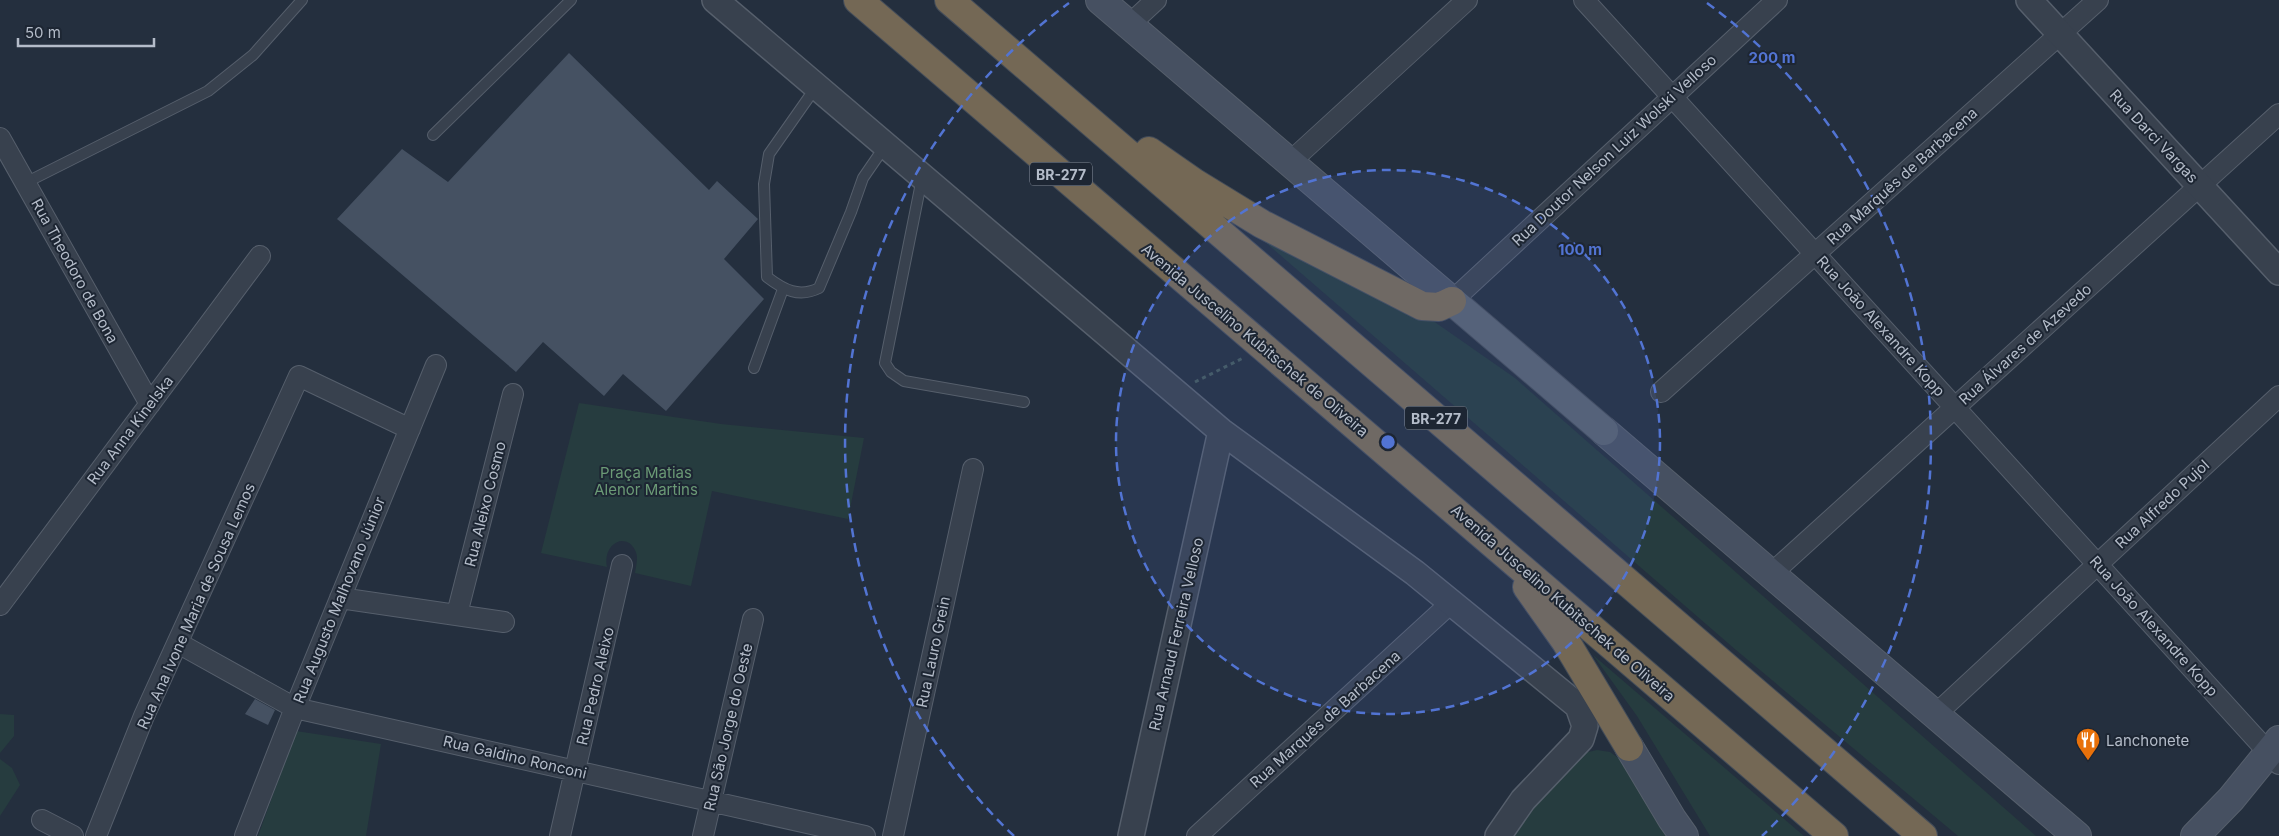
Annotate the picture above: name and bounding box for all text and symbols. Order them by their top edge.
scale bar [18,15,154,47]
text: 50 m [25,23,61,42]
text: 200 m [1749,48,1795,67]
street label: Rua Doutor Nelson Luiz Wolski Velloso [1508,50,1720,250]
street label: Rua Darci Vargas [2106,85,2202,187]
street label: Rua Marquês de Barbacena [1823,103,1981,249]
road number: BR-277 [1030,162,1092,185]
street label: Rua Theodoro de Bona [27,195,123,347]
street label: Avenida Juscelino Kubitschek de Oliveira [1138,239,1372,441]
text: 100 m [1558,240,1602,259]
street label: Rua João Alexandre Kopp [1813,252,1949,400]
street label: Rua Álvares de Azevedo [1955,279,2095,409]
street label: Rua Anna Kinelska [83,372,177,488]
road number: BR-277 [1405,406,1467,429]
centre of rings [1379,433,1397,451]
street label: Rua Aleixo Cosmo [460,439,510,569]
street label: Rua Alfredo Pujol [2111,455,2213,553]
park label: Praça Matias Alenor Martins [594,463,698,499]
street label: Rua Ana Ivone Maria de Sousa Lemos [133,480,259,732]
street label: Rua Augusto Malhovano Júnior [289,494,389,706]
street label: Avenida Juscelino Kubitschek de Oliveira [1447,501,1679,705]
street label: Rua Arnaud Ferreira Velloso [1145,536,1207,732]
street label: Rua João Alexandre Kopp [2086,552,2222,700]
street label: Rua Lauro Grein [912,595,954,709]
street label: Rua Pedro Aleixo [572,625,618,747]
street label: Rua São Jorge do Oeste [699,641,757,813]
street label: Rua Marquês de Barbacena [1246,646,1404,792]
restaurant icon: Lanchonete [2075,727,2101,761]
street label: Rua Galdino Ronconi [441,731,589,783]
place label: Lanchonete [2106,731,2189,750]

